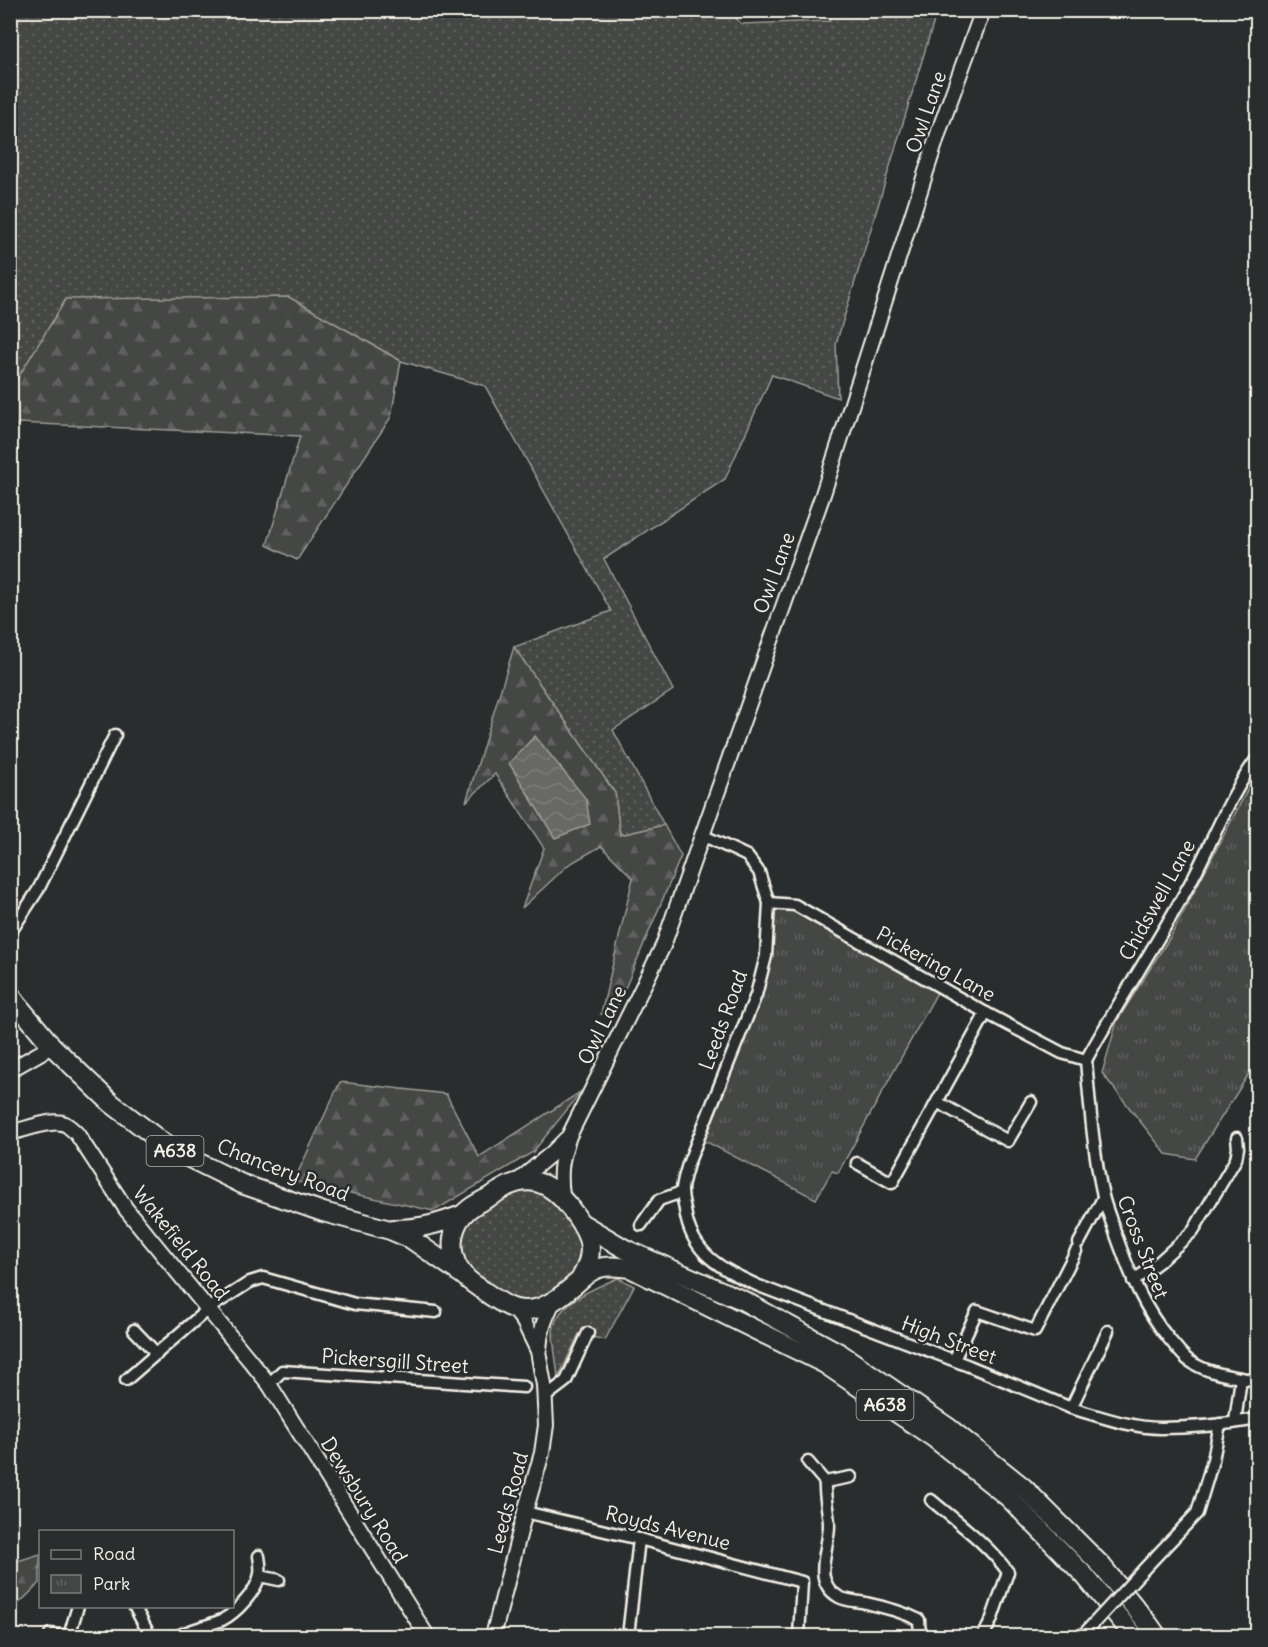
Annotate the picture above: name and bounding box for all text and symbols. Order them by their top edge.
street label: Owl Lane [900,68,951,156]
street label: Owl Lane [747,529,800,617]
street label: Chidswell Lane [1113,835,1200,965]
street label: Pickering Lane [872,921,1000,1007]
street label: Leeds Road [693,966,752,1073]
street label: Owl Lane [572,981,631,1068]
street label: Chancery Road [214,1133,353,1206]
road number: A638 [146,1136,204,1166]
street label: Wakefield Road [128,1181,235,1305]
street label: Cross Street [1112,1192,1175,1302]
street label: High Street [898,1310,1000,1369]
street label: Pickersgill Street [321,1343,470,1378]
road number: A638 [856,1390,914,1420]
street label: Dewsbury Road [316,1432,413,1567]
street label: Leeds Road [482,1449,533,1556]
street label: Royds Avenue [603,1500,733,1555]
legend [39,1530,234,1608]
text: Road [93,1542,136,1565]
text: Park [93,1572,130,1595]

